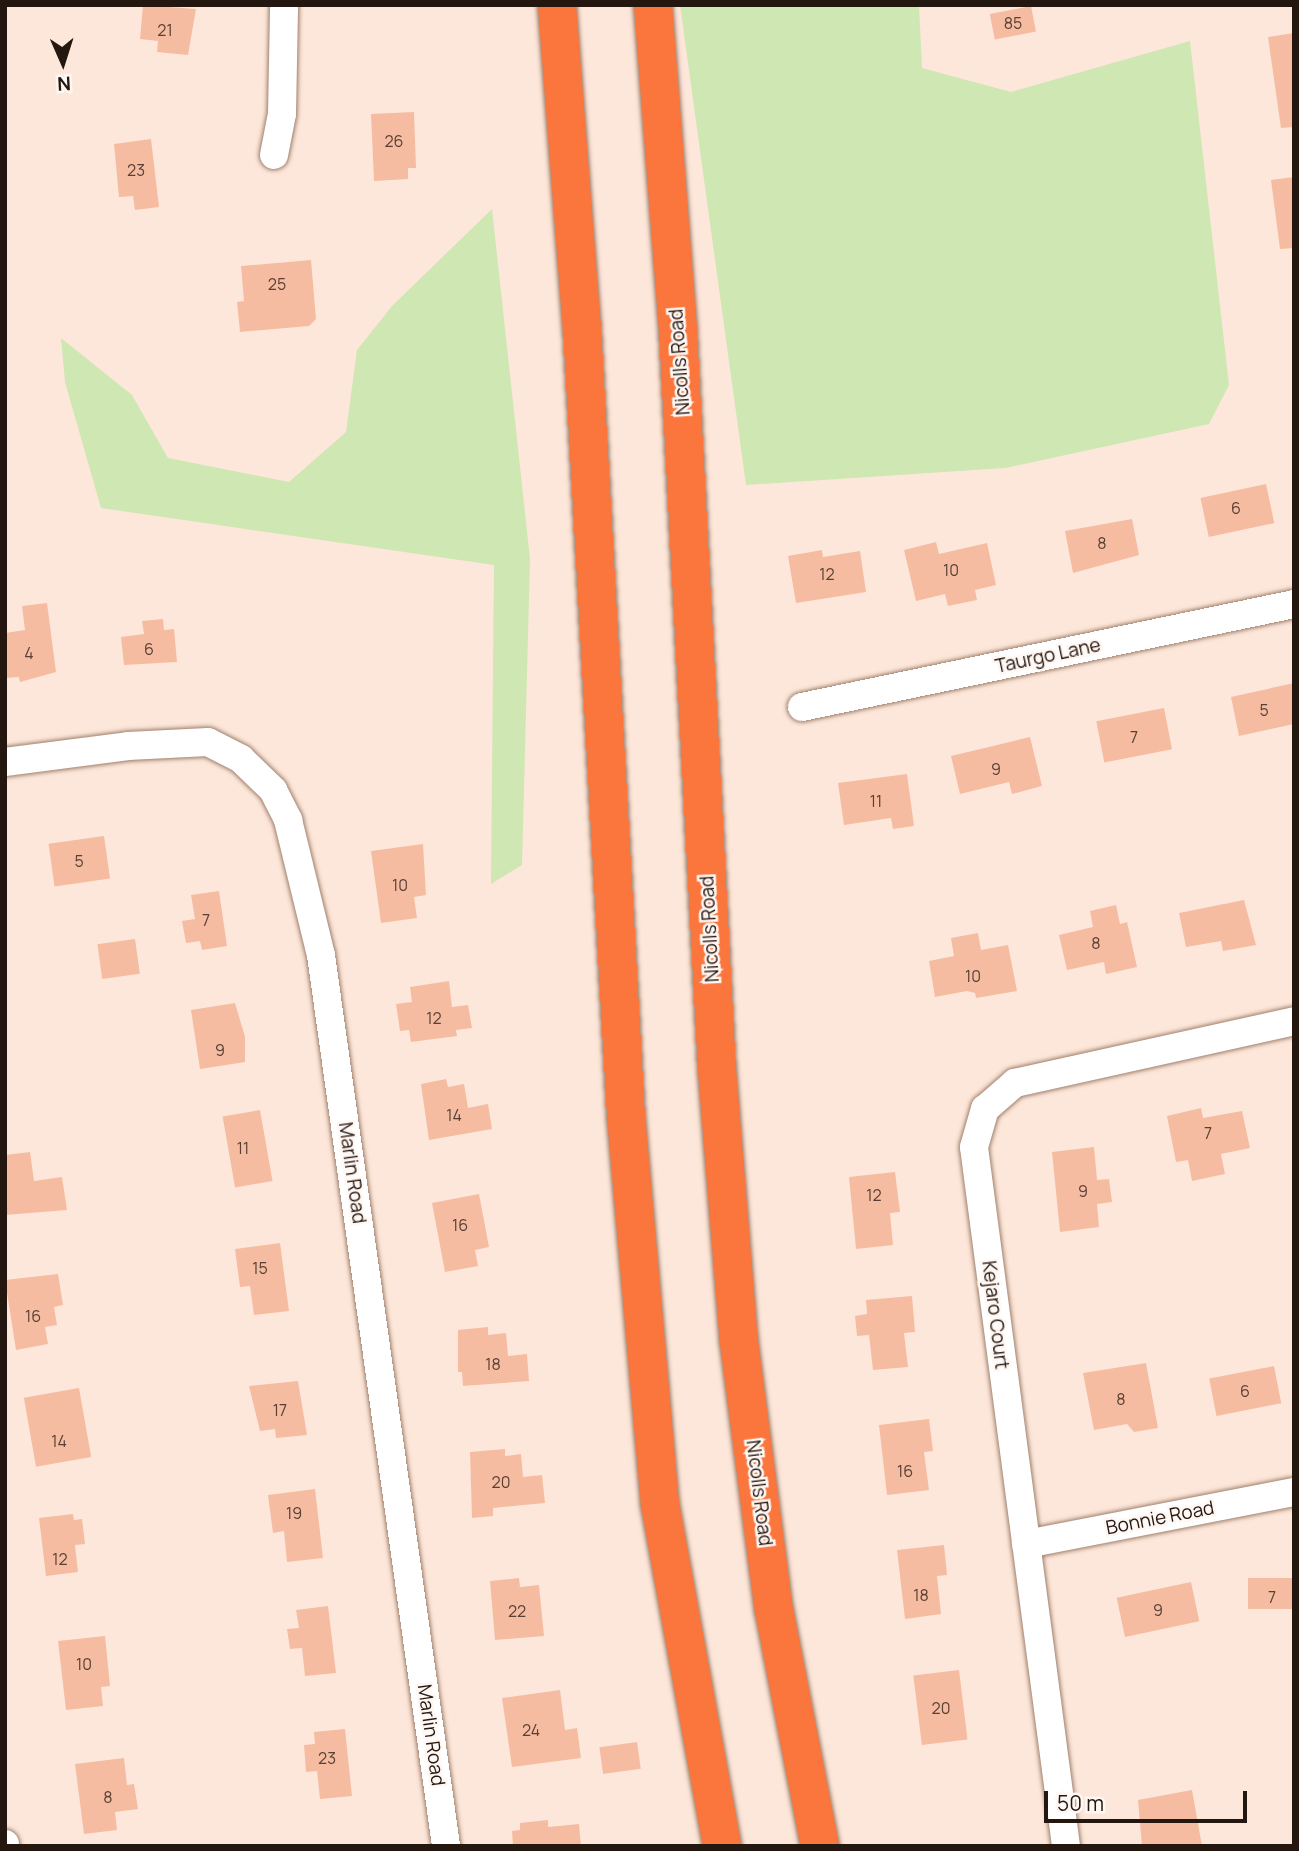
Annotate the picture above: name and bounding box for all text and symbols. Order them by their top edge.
house number: 85 [1004,13,1022,33]
house number: 21 [157,20,173,40]
north arrow [28,28,98,98]
text: N [57,71,72,97]
house number: 26 [384,131,404,151]
house number: 23 [127,160,145,180]
house number: 25 [268,274,286,294]
street label: Nicolls Road [665,308,695,416]
house number: 6 [1231,498,1241,518]
house number: 8 [1097,533,1107,553]
house number: 10 [943,560,959,580]
house number: 12 [819,564,835,584]
street label: Taurgo Lane [993,634,1103,678]
house number: 6 [144,639,154,659]
house number: 4 [24,643,34,663]
house number: 5 [1259,700,1269,720]
house number: 7 [1130,727,1138,747]
house number: 9 [991,759,1001,779]
house number: 11 [870,791,882,811]
house number: 5 [74,851,84,871]
house number: 10 [392,875,408,895]
street label: Nicolls Road [696,875,724,983]
house number: 7 [202,910,210,930]
house number: 8 [1091,933,1101,953]
house number: 10 [965,966,981,986]
house number: 12 [426,1008,442,1028]
house number: 9 [215,1040,225,1060]
house number: 14 [446,1105,462,1125]
street label: Marlin Road [334,1121,370,1225]
house number: 7 [1204,1123,1212,1143]
house number: 11 [237,1138,249,1158]
house number: 9 [1078,1181,1088,1201]
house number: 12 [866,1185,882,1205]
house number: 16 [452,1215,468,1235]
house number: 15 [252,1258,268,1278]
street label: Kejaro Court [977,1259,1013,1371]
house number: 16 [25,1306,41,1326]
house number: 18 [485,1354,501,1374]
house number: 6 [1240,1381,1250,1401]
house number: 8 [1116,1389,1126,1409]
house number: 17 [273,1400,287,1420]
house number: 14 [51,1431,67,1451]
street label: Nicolls Road [741,1439,777,1547]
house number: 16 [897,1461,913,1481]
house number: 20 [492,1472,510,1492]
street label: Bonnie Road [1104,1496,1216,1540]
house number: 19 [286,1503,302,1523]
house number: 12 [52,1549,68,1569]
house number: 18 [913,1585,929,1605]
house number: 7 [1268,1587,1276,1607]
house number: 9 [1153,1600,1163,1620]
house number: 22 [508,1601,526,1621]
house number: 10 [76,1654,92,1674]
street label: Marlin Road [413,1683,449,1787]
house number: 20 [932,1698,950,1718]
house number: 24 [522,1720,540,1740]
house number: 23 [318,1748,336,1768]
scale bar [1047,1778,1250,1822]
house number: 8 [103,1787,113,1807]
text: 50 m [1057,1789,1104,1817]

